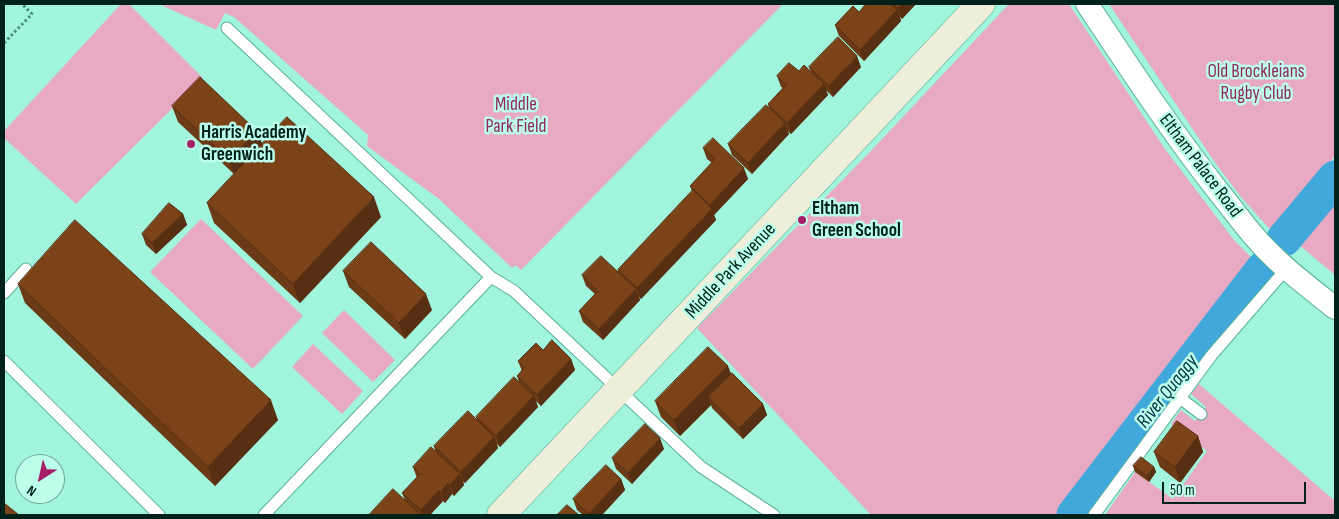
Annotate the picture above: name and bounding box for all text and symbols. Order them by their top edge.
park label: Old Brockleians Rugby Club [1207,61,1305,105]
park label: Middle Park Field [486,94,546,138]
street label: Eltham Palace Road [1154,110,1246,222]
place label: Harris Academy Greenwich [201,122,306,166]
marker: Harris Academy Greenwich [185,138,197,150]
place label: Eltham Green School [812,198,901,242]
marker: Eltham Green School [796,214,808,226]
street label: Middle Park Avenue [681,219,781,323]
water label: River Quaggy [1132,351,1204,433]
north arrow [15,454,65,504]
scale bar [1164,472,1308,504]
text: 50 m [1170,481,1195,500]
text: N [24,482,40,500]

